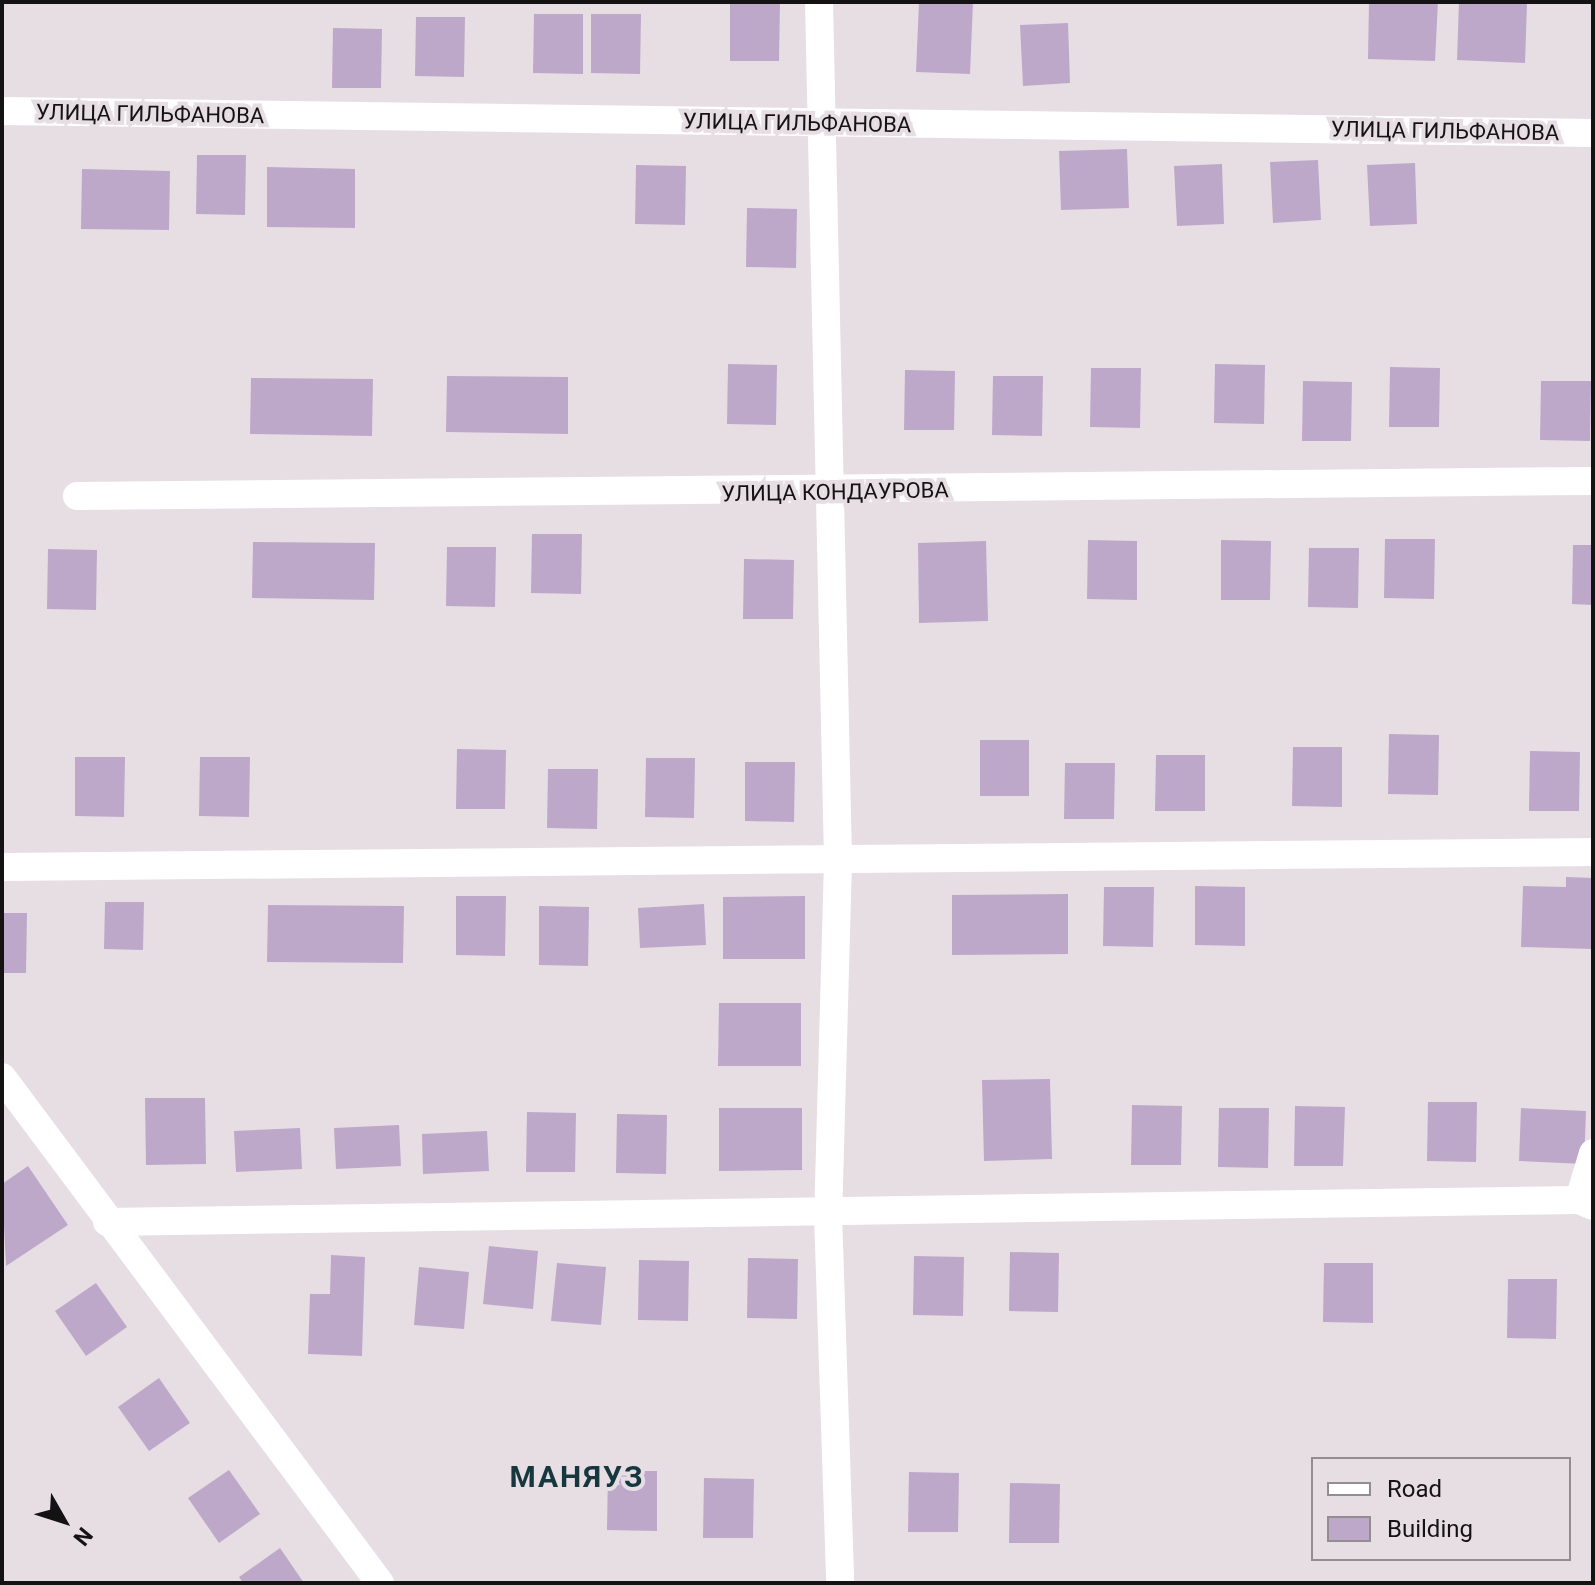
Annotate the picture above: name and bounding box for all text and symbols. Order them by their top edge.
street label: УЛИЦА ГИЛЬФАНОВА [36,99,264,129]
street label: УЛИЦА ГИЛЬФАНОВА [683,108,911,138]
street label: УЛИЦА ГИЛЬФАНОВА [1331,116,1559,146]
street label: УЛИЦА КОНДАУРОВА [721,477,949,507]
legend [1311,1457,1571,1561]
district label: МАНЯУЗ [509,1459,645,1495]
text: Road [1387,1475,1442,1503]
north arrow [24,1481,104,1561]
text: Building [1387,1515,1473,1543]
text: N [68,1523,98,1550]

